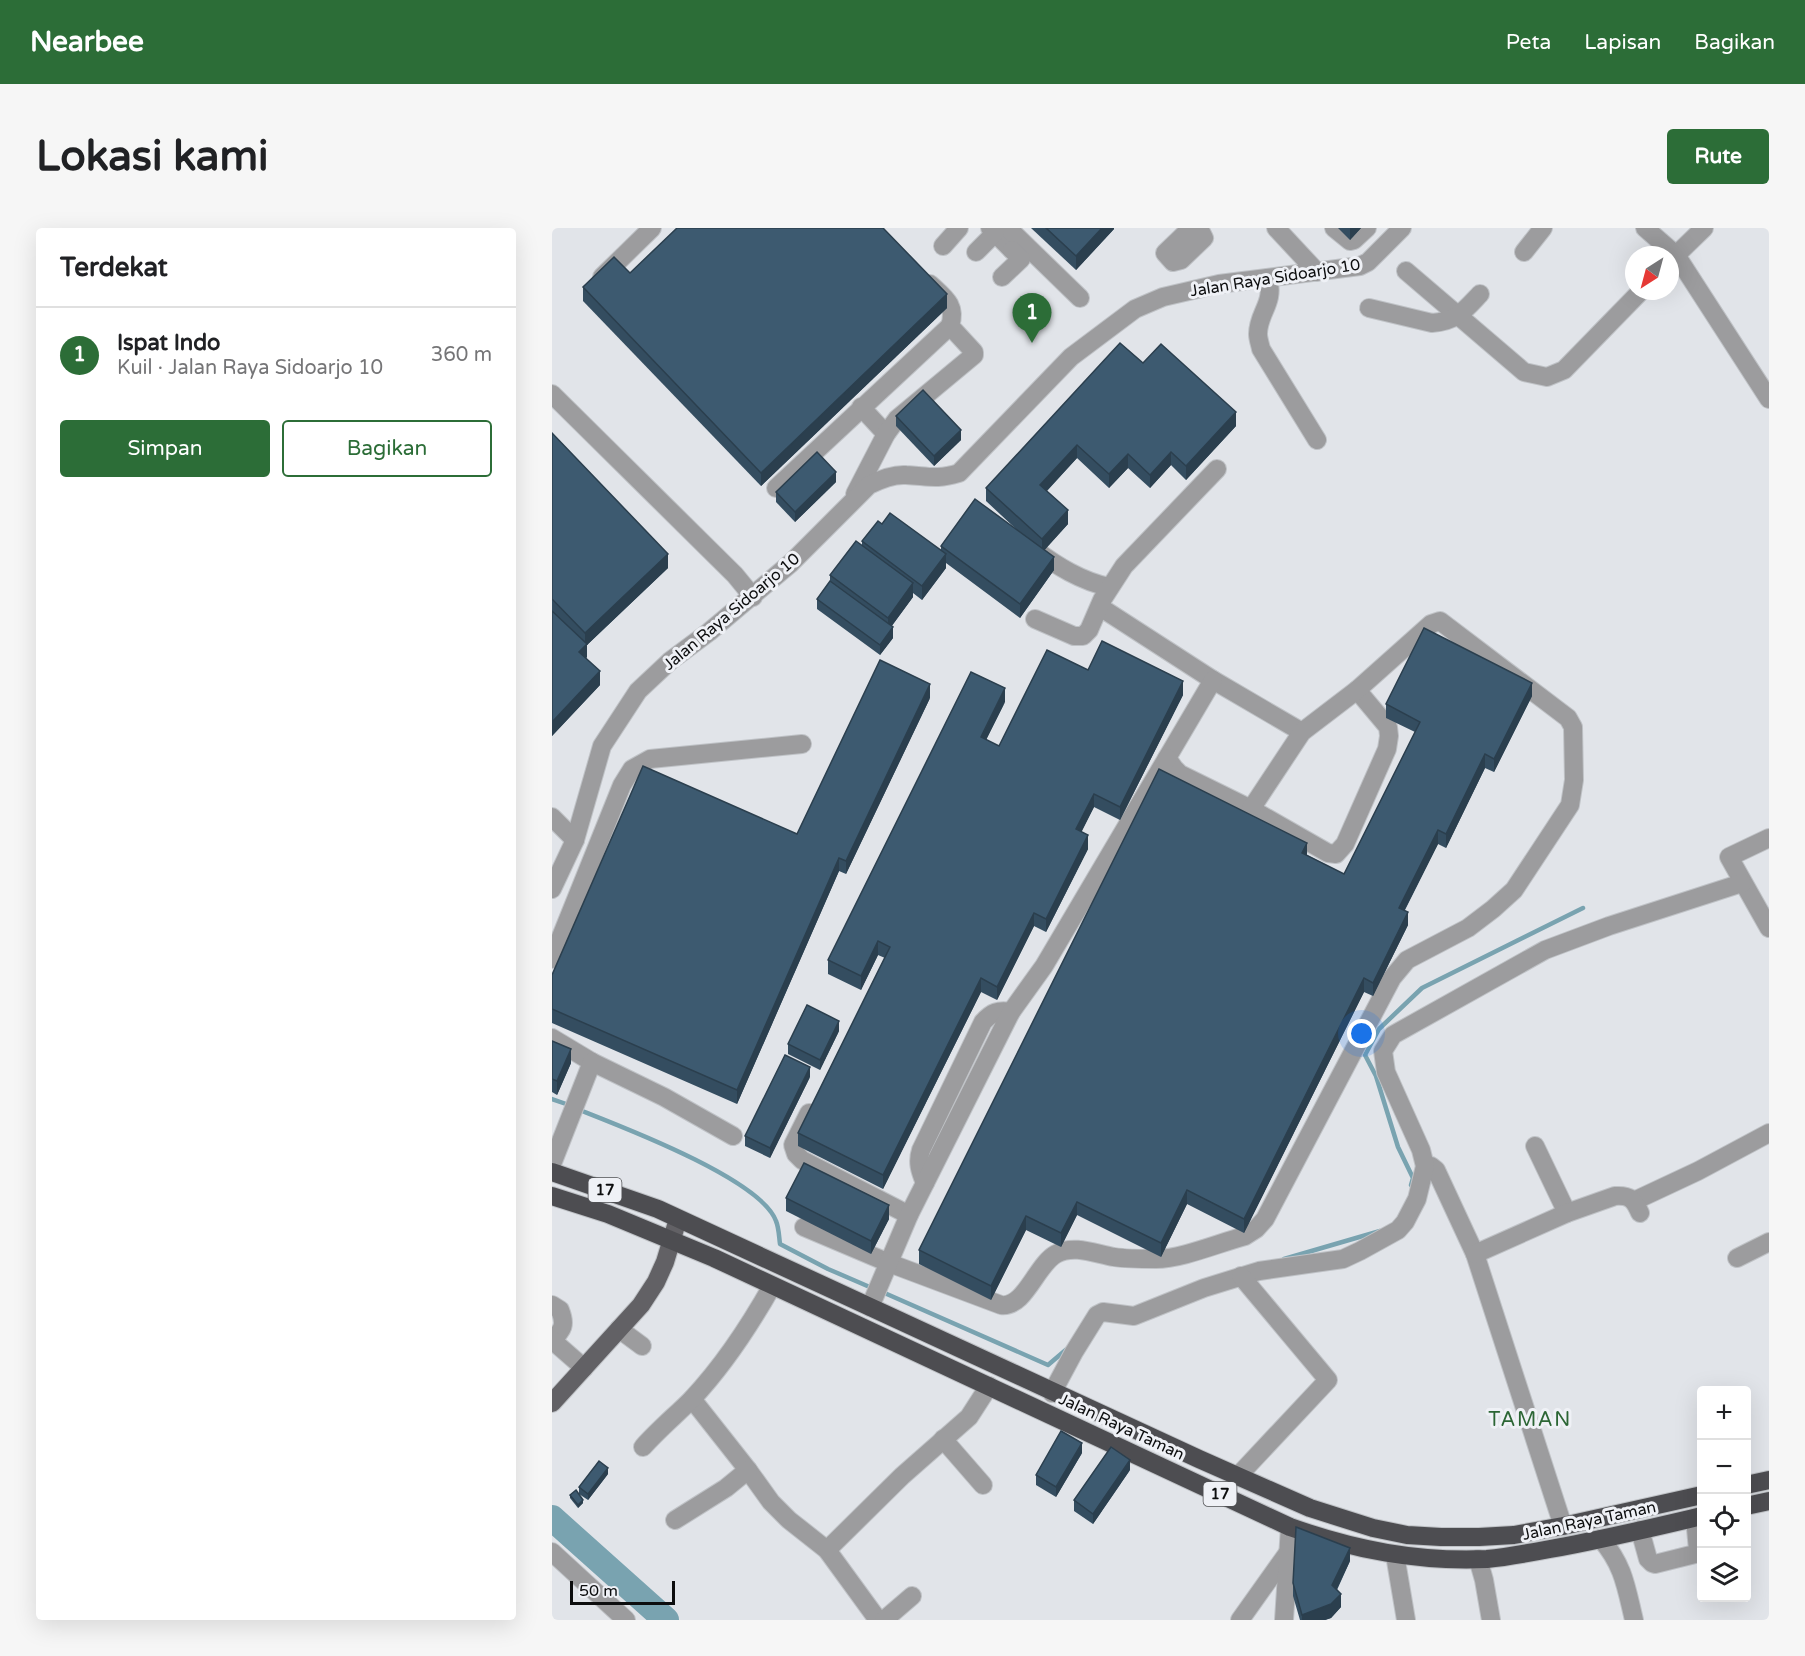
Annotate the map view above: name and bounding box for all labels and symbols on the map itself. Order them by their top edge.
north arrow [1625,246,1679,300]
street label: Jalan Raya Sidoarjo 10 [1189,255,1362,301]
pin: 1 [1012,294,1052,343]
street label: Jalan Raya Sidoarjo 10 [659,549,804,675]
your location [1347,1019,1376,1048]
road number: 17 [588,1178,622,1202]
street label: Jalan Raya Taman [1056,1389,1187,1465]
district label: TAMAN [1488,1408,1572,1432]
road number: 17 [1204,1482,1236,1506]
street label: Jalan Raya Taman [1521,1497,1658,1545]
scale bar [570,1578,675,1606]

